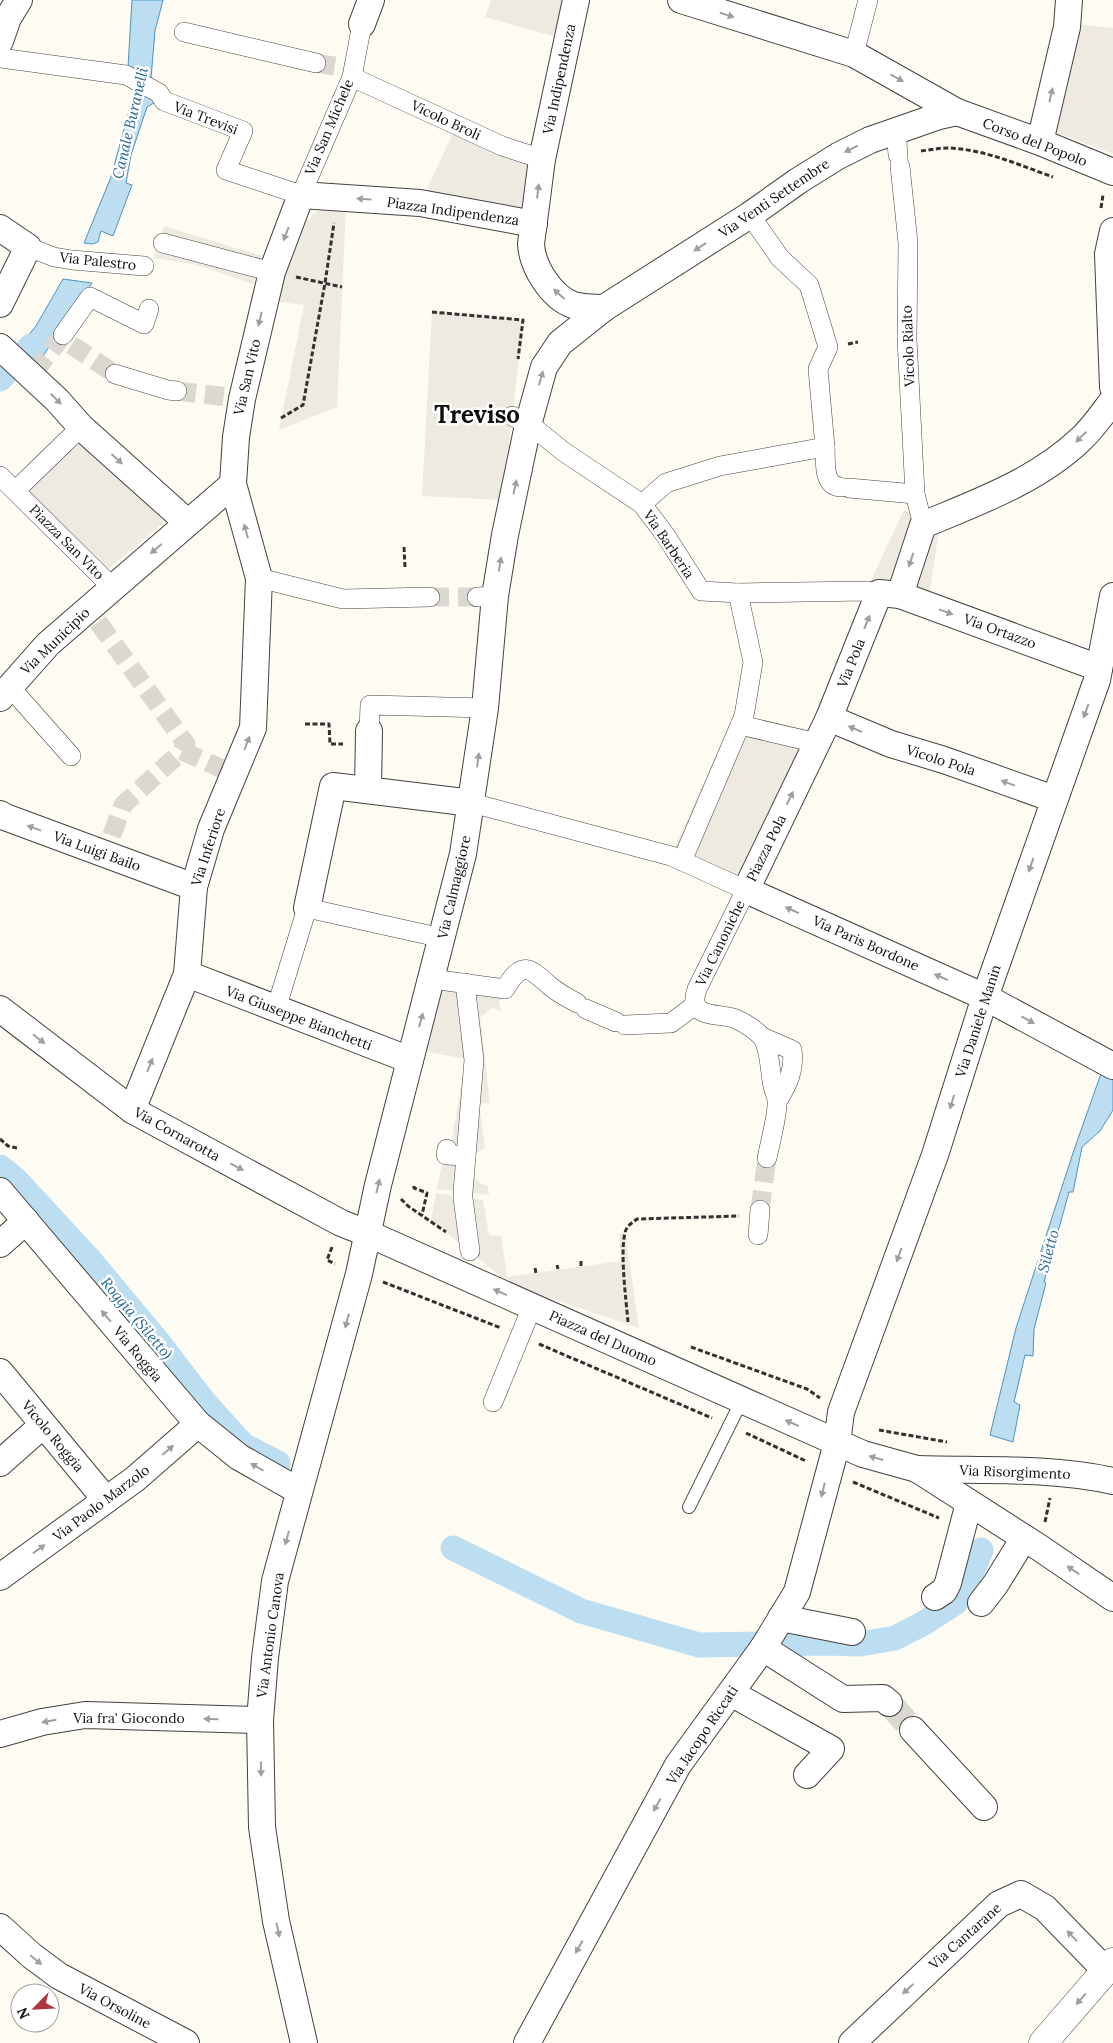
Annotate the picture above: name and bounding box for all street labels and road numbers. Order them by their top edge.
street label: Via Indipendenza [538,22,579,137]
street label: Via San Michele [300,76,358,179]
street label: Vicolo Broli [407,96,484,144]
street label: Via Trevisi [170,97,241,139]
street label: Corso del Popolo [980,114,1090,170]
street label: Via Venti Settembre [714,154,833,242]
street label: Piazza Indipendenza [386,193,520,229]
street label: Via Palestro [58,248,137,274]
street label: Vicolo Rialto [898,305,918,388]
street label: Via San Vito [229,337,265,418]
street label: Piazza San Vito [26,501,108,583]
street label: Via Barberia [639,506,698,582]
street label: Via Municipio [16,604,93,679]
street label: Via Ortazzo [960,609,1039,652]
street label: Via Pola [833,636,869,691]
street label: Vicolo Pola [903,740,978,780]
street label: Via Inferiore [187,805,229,889]
street label: Piazza Pola [742,812,790,884]
street label: Via Luigi Bailo [50,827,143,875]
street label: Via Calmaggiore [433,833,475,942]
street label: Via Canoniche [691,897,749,990]
street label: Via Paris Bordone [809,911,923,975]
street label: Via Daniele Manin [951,962,1005,1081]
street label: Via Giuseppe Bianchetti [222,981,375,1054]
street label: Via Cornarotta [130,1102,223,1165]
street label: Piazza del Duomo [546,1306,660,1370]
street label: Via Roggia [109,1322,167,1386]
street label: Vicolo Roggia [17,1396,88,1475]
street label: Via Paolo Marzolo [48,1461,153,1546]
street label: Via Risorgimento [958,1461,1071,1483]
street label: Via Antonio Canova [252,1571,288,1700]
street label: Via Jacopo Riccati [662,1682,742,1789]
street label: Via fra' Giocondo [72,1709,185,1727]
street label: Via Cantarane [924,1899,1005,1974]
street label: Via Orsoline [75,1979,155,2033]

